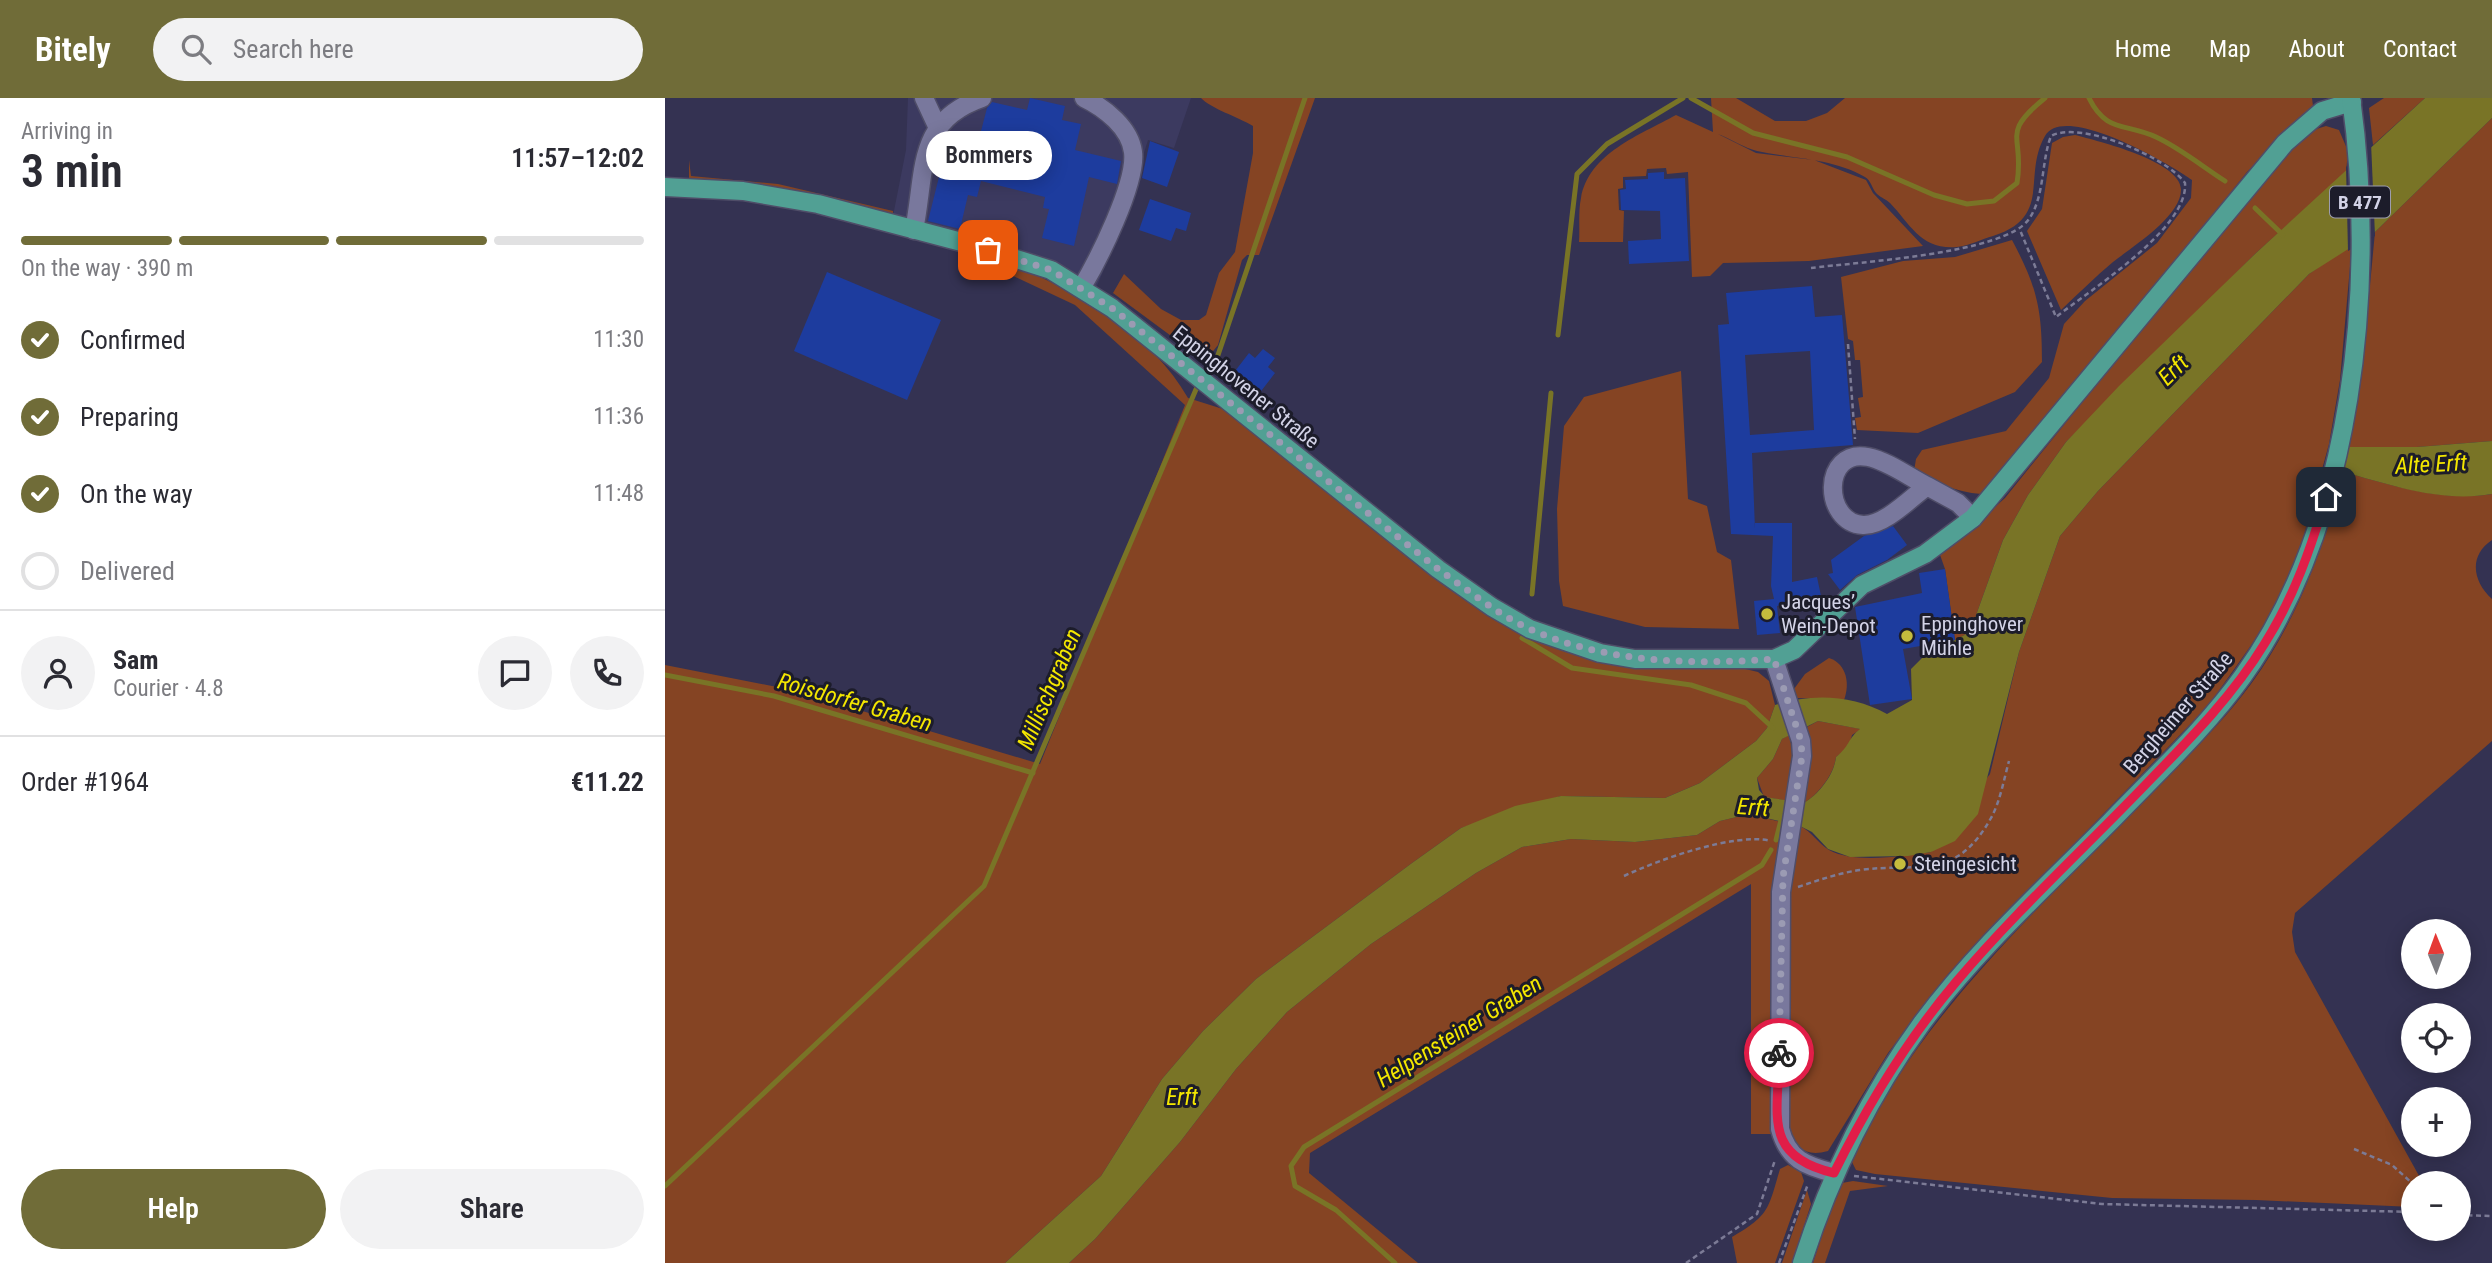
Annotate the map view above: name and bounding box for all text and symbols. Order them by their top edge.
search box [153,18,643,81]
text: Bitely [35,30,111,69]
icon: search [177,30,215,68]
text: Search here [233,34,354,64]
text: Home [2115,35,2171,63]
text: Map [2209,35,2251,63]
text: About [2289,35,2345,63]
text: Contact [2383,35,2457,63]
text: Arriving in [21,118,113,145]
callout: Bommers [925,131,1051,180]
text: Bommers [945,142,1033,169]
text: 11:57–12:02 [511,143,644,173]
text: 3 min [21,144,123,198]
road number: B 477 [2330,186,2390,218]
pin [958,220,1018,280]
icon: bag [969,231,1007,269]
text: On the way · 390 m [21,255,193,282]
icon: check [21,321,59,359]
street label: Eppinghovener Straße [1168,321,1324,453]
text: Confirmed [80,325,186,355]
text: 11:30 [593,326,644,353]
water label: Erft [2153,349,2194,391]
icon: check [21,398,59,436]
text: Preparing [80,402,179,432]
text: 11:36 [593,403,644,430]
water label: Alte Erft [2393,449,2468,480]
pin [2296,467,2356,527]
icon: check [21,475,59,513]
icon: home [2307,478,2345,516]
text: On the way [80,479,193,509]
text: 11:48 [593,480,644,507]
text: Delivered [80,556,175,586]
place label: Jacques’ Wein-Depot [1781,590,1876,638]
marker: Jacques’ Wein-Depot [1759,606,1775,622]
place label: Eppinghover Mühle [1921,612,2023,660]
water label: Millischgraben [1012,625,1087,754]
marker: Eppinghover Mühle [1899,628,1915,644]
button: person [21,636,95,710]
button: chat [478,636,552,710]
button: phone [570,636,644,710]
text: Sam [113,645,159,675]
street label: Bergheimer Straße [2119,647,2238,779]
water label: Roisdorfer Graben [775,668,935,737]
text: Courier · 4.8 [113,675,224,702]
text: Order #1964 [21,767,149,797]
text: €11.22 [571,767,644,797]
water label: Erft [1736,793,1770,822]
place label: Steingesicht [1914,852,2017,876]
marker: Steingesicht [1892,856,1908,872]
north arrow [2401,919,2471,989]
map controls [2401,919,2471,1241]
water label: Helpensteiner Graben [1372,970,1547,1093]
button: locate [2401,1003,2471,1073]
courier [1744,1018,1814,1088]
icon: bike [1760,1034,1798,1072]
water label: Erft [1166,1084,1198,1111]
button: + [2401,1087,2471,1157]
button: Help [21,1169,326,1249]
button: Share [340,1169,644,1249]
button: − [2401,1171,2471,1241]

